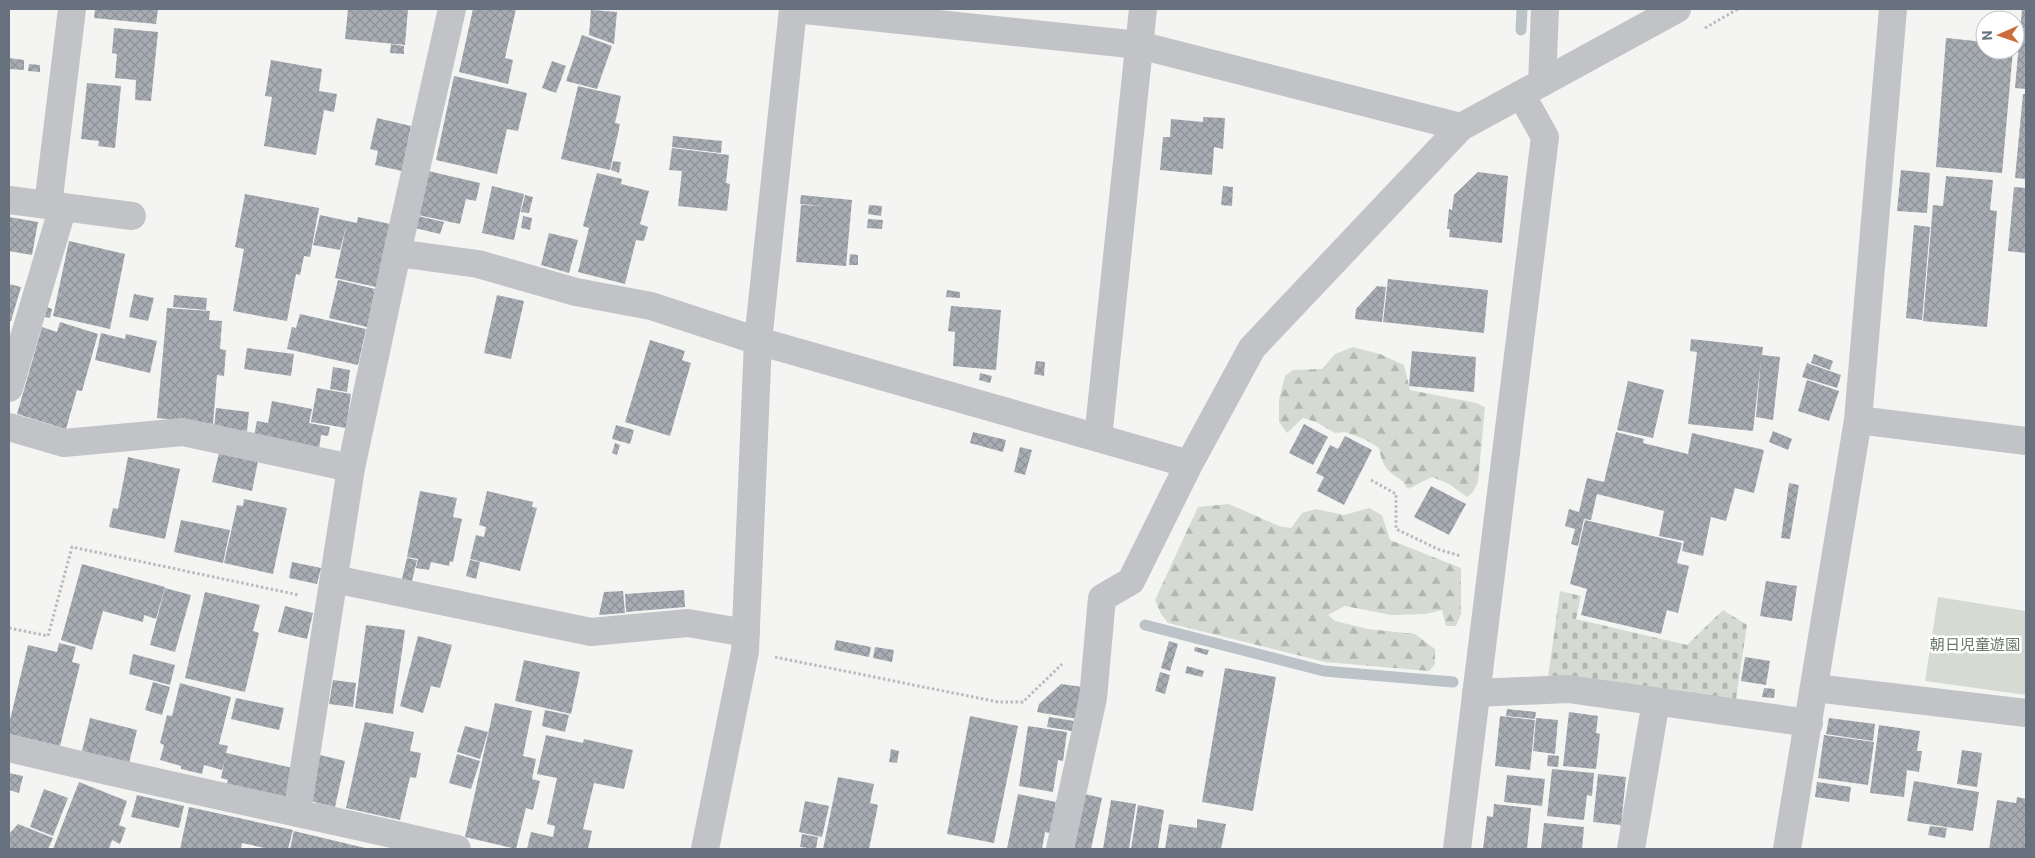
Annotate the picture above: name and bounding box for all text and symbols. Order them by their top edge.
north arrow [1975,10,2025,60]
text: N [1979,30,1995,41]
park label: 朝日児童遊園 [1930,636,2020,654]

